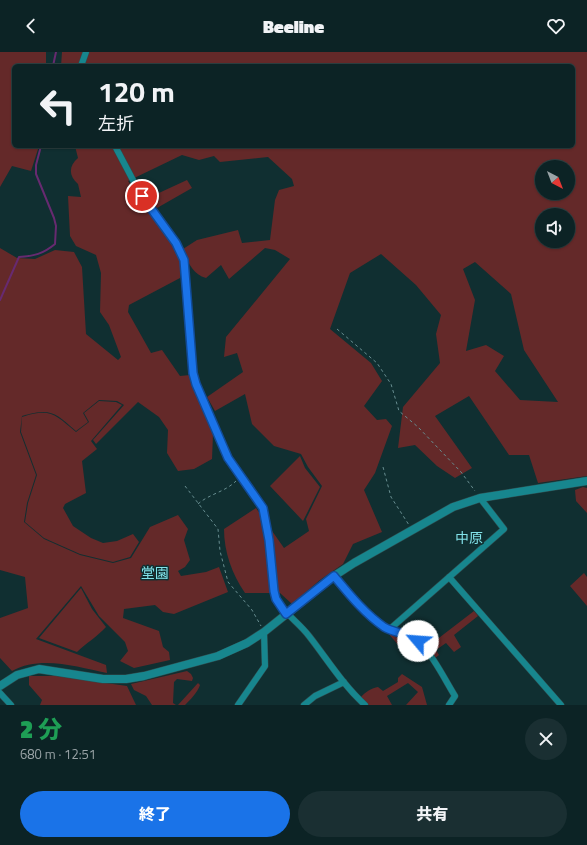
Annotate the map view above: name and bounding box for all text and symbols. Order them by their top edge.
text: Beeline [263,13,324,40]
icon: back [20,15,42,37]
icon: heart [545,15,567,37]
text: 120 m [98,70,175,113]
icon: left [32,80,84,132]
text: 左折 [98,110,134,137]
north arrow [535,160,575,200]
map controls [535,160,575,248]
pin [125,179,159,213]
icon: arrive [131,185,153,207]
button: sound [535,208,575,248]
district label: 中原 [455,527,483,548]
district label: 堂園 [141,562,169,583]
position arrow [397,620,439,662]
text: 2 分 [20,711,62,747]
button: close [525,718,567,760]
text: 680 m · 12:51 [20,744,96,764]
button: 終了 [20,791,290,837]
button: 共有 [298,791,567,837]

